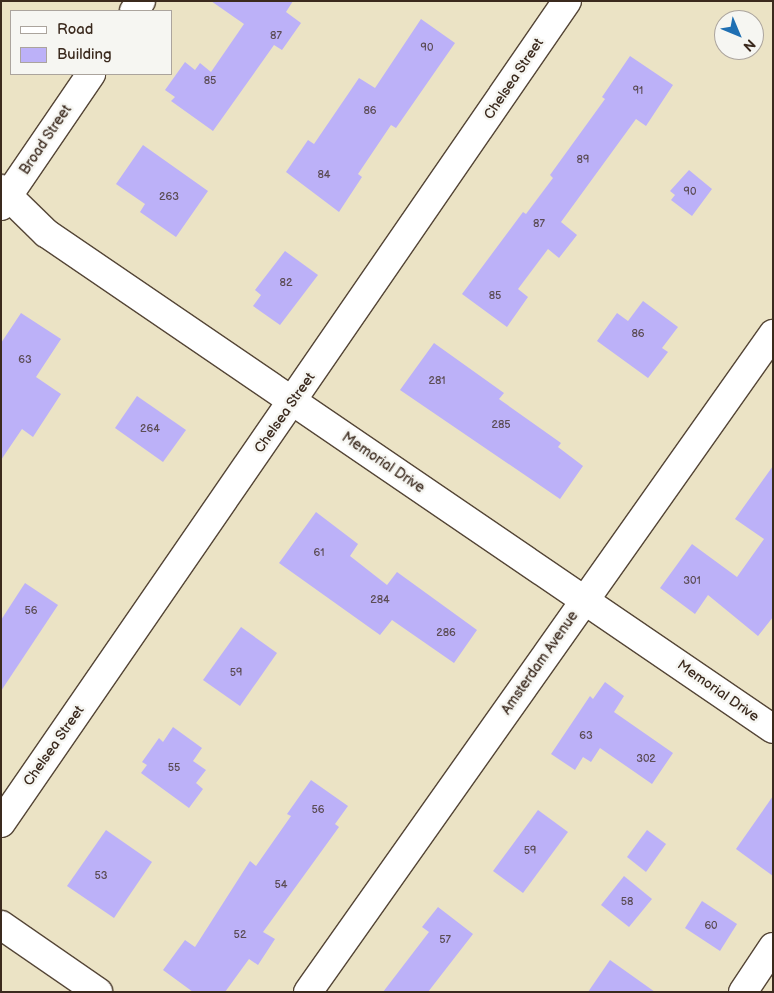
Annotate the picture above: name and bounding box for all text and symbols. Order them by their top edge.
legend [10,10,172,75]
north arrow [714,10,764,60]
text: Road [57,20,93,39]
house number: 87 [270,29,282,43]
street label: Chelsea Street [481,35,547,123]
text: N [740,36,759,55]
house number: 90 [421,41,433,55]
text: Building [57,45,112,64]
house number: 85 [204,74,216,88]
house number: 91 [633,84,643,98]
street label: Broad Street [17,102,75,178]
house number: 86 [363,104,377,118]
house number: 89 [577,153,589,167]
house number: 84 [317,168,331,182]
house number: 90 [684,185,696,199]
house number: 263 [159,190,179,204]
house number: 87 [533,217,545,231]
house number: 82 [280,276,292,290]
house number: 85 [489,289,501,303]
house number: 86 [631,327,645,341]
house number: 63 [18,353,32,367]
street label: Chelsea Street [251,369,319,457]
house number: 281 [428,374,446,388]
house number: 285 [491,418,511,432]
house number: 264 [140,422,160,436]
street label: Memorial Drive [339,429,427,497]
house number: 61 [314,546,324,560]
house number: 301 [683,574,701,588]
house number: 284 [370,593,390,607]
house number: 56 [24,604,38,618]
street label: Amsterdam Avenue [498,608,582,718]
house number: 286 [436,626,456,640]
street label: Memorial Drive [674,657,762,725]
house number: 59 [230,666,242,680]
street label: Chelsea Street [20,702,88,790]
house number: 63 [579,729,593,743]
house number: 302 [636,752,656,766]
house number: 55 [168,761,180,775]
house number: 56 [311,803,325,817]
house number: 59 [524,844,536,858]
house number: 53 [94,869,108,883]
house number: 54 [274,878,288,892]
house number: 58 [621,895,633,909]
house number: 60 [704,919,718,933]
house number: 52 [234,928,246,942]
house number: 57 [439,933,451,947]

